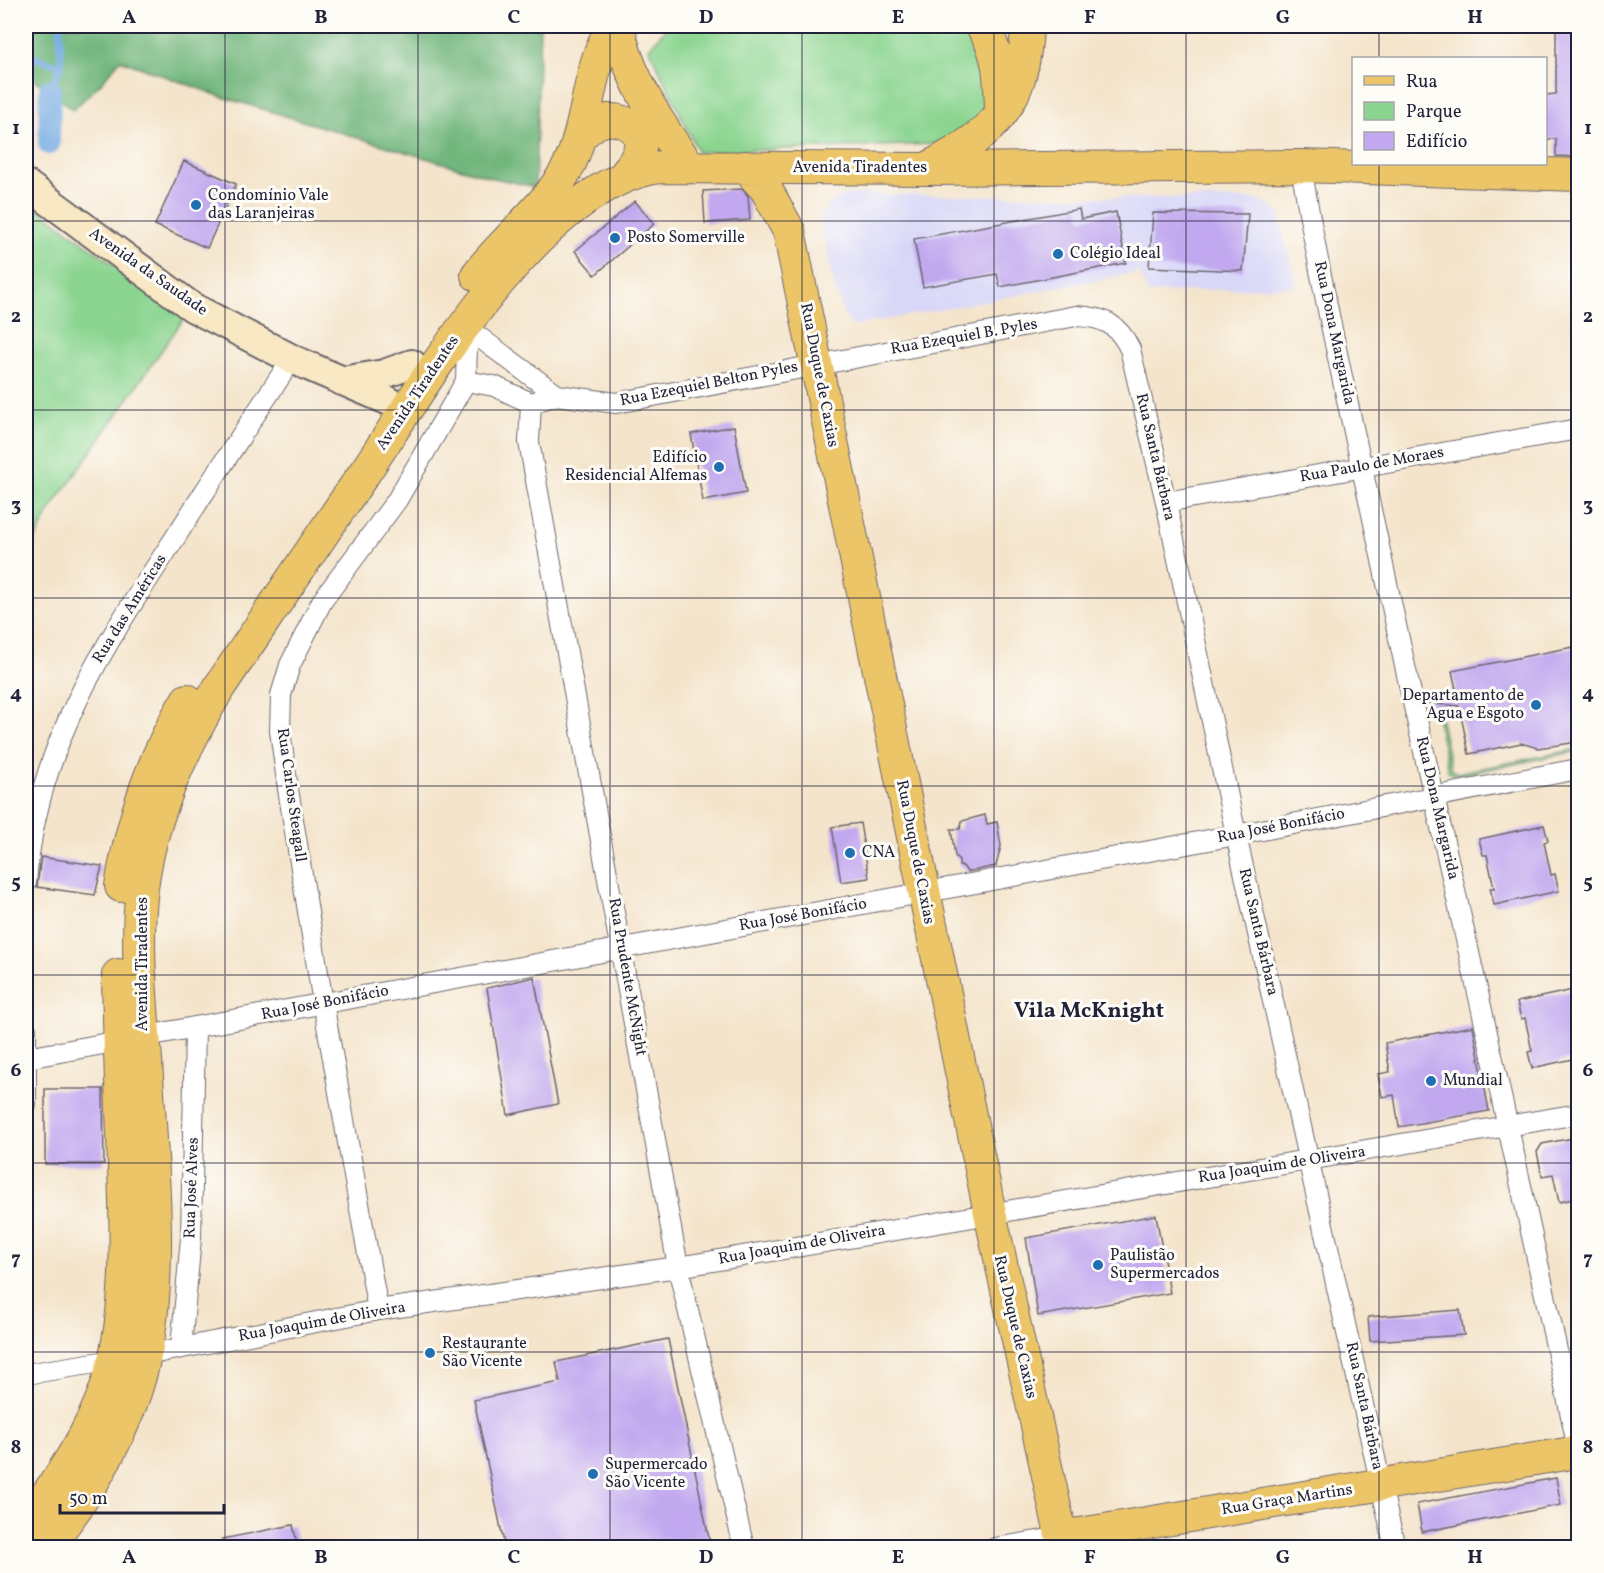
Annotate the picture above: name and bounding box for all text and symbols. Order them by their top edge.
text: A [122,4,136,32]
text: B [314,4,328,32]
text: C [508,4,521,32]
text: D [699,4,713,32]
text: E [892,4,904,32]
text: F [1084,4,1096,32]
text: G [1276,4,1290,32]
text: H [1467,4,1483,32]
legend [1352,57,1547,165]
text: Rua [1406,70,1437,95]
text: Parque [1406,100,1461,125]
text: 1 [12,115,20,143]
text: 1 [1584,115,1592,143]
text: Edifício [1406,130,1467,155]
street label: Avenida Tiradentes [793,157,927,179]
place label: Condomínio Vale das Laranjeiras [208,185,329,225]
marker: Condomínio Vale das Laranjeiras [189,198,203,212]
street label: Avenida da Saudade [84,223,212,321]
place label: Posto Somerville [627,227,745,249]
marker: Posto Somerville [608,231,622,245]
place label: Colégio Ideal [1070,243,1161,265]
marker: Colégio Ideal [1051,247,1065,261]
street label: Rua Dona Margarida [1308,259,1360,407]
street label: Rua Duque de Caxias [794,301,844,449]
text: 2 [11,303,21,331]
text: 2 [1583,303,1593,331]
street label: Rua Ezequiel B. Pyles [889,313,1039,361]
street label: Avenida Tiradentes [371,331,465,455]
street label: Rua Ezequiel Belton Pyles [618,356,800,412]
street label: Rua Santa Bárbara [1130,391,1180,523]
street label: Rua Paulo de Moraes [1298,441,1446,489]
place label: Edifício Residencial Alfemas [565,447,707,487]
marker: Edifício Residencial Alfemas [712,460,726,474]
text: 3 [11,492,21,520]
text: 3 [1583,492,1593,520]
street label: Rua das Américas [88,550,172,668]
text: 4 [10,680,22,708]
text: 4 [1582,680,1594,708]
place label: Departamento de Agua e Esgoto [1402,685,1524,725]
marker: Departamento de Agua e Esgoto [1529,698,1543,712]
street label: Rua Carlos Steagall [271,727,311,864]
street label: Rua Dona Margarida [1410,734,1464,882]
street label: Rua Duque de Caxias [890,778,940,926]
street label: Rua José Bonifácio [1215,803,1347,849]
place label: CNA [862,842,895,864]
marker: CNA [843,846,857,860]
street label: Rua Santa Bárbara [1233,866,1283,998]
text: 5 [11,869,21,897]
text: 5 [1583,869,1593,897]
street label: Rua José Bonifácio [737,893,869,937]
street label: Rua Prudente McNight [602,896,652,1058]
street label: Avenida Tiradentes [132,897,154,1031]
street label: Rua José Bonifácio [259,980,391,1026]
district label: Vila McKnight [1014,996,1164,1027]
text: 6 [11,1057,22,1085]
text: 6 [1583,1057,1594,1085]
place label: Mundial [1443,1070,1503,1092]
marker: Mundial [1424,1074,1438,1088]
street label: Rua José Alves [179,1137,205,1239]
street label: Rua Joaquim de Oliveira [1197,1141,1367,1189]
street label: Rua Joaquim de Oliveira [717,1219,887,1271]
text: 7 [11,1245,21,1273]
place label: Paulistão Supermercados [1110,1245,1219,1285]
text: 7 [1583,1245,1593,1273]
street label: Rua Duque de Caxias [988,1253,1042,1401]
marker: Paulistão Supermercados [1091,1258,1105,1272]
street label: Rua Joaquim de Oliveira [237,1296,407,1348]
place label: Restaurante São Vicente [442,1333,527,1373]
street label: Rua Santa Bárbara [1340,1340,1388,1472]
marker: Restaurante São Vicente [423,1346,437,1360]
text: 8 [11,1434,21,1462]
text: 8 [1583,1434,1593,1462]
place label: Supermercado São Vicente [605,1454,707,1494]
marker: Supermercado São Vicente [586,1467,600,1481]
scale bar [60,1477,224,1515]
street label: Rua Graça Martins [1220,1479,1354,1521]
text: 50 m [69,1487,108,1512]
text: A [122,1544,136,1572]
text: B [314,1544,328,1572]
text: C [508,1544,521,1572]
text: D [699,1544,713,1572]
text: E [892,1544,904,1572]
text: F [1084,1544,1096,1572]
text: G [1276,1544,1290,1572]
text: H [1467,1544,1483,1572]

